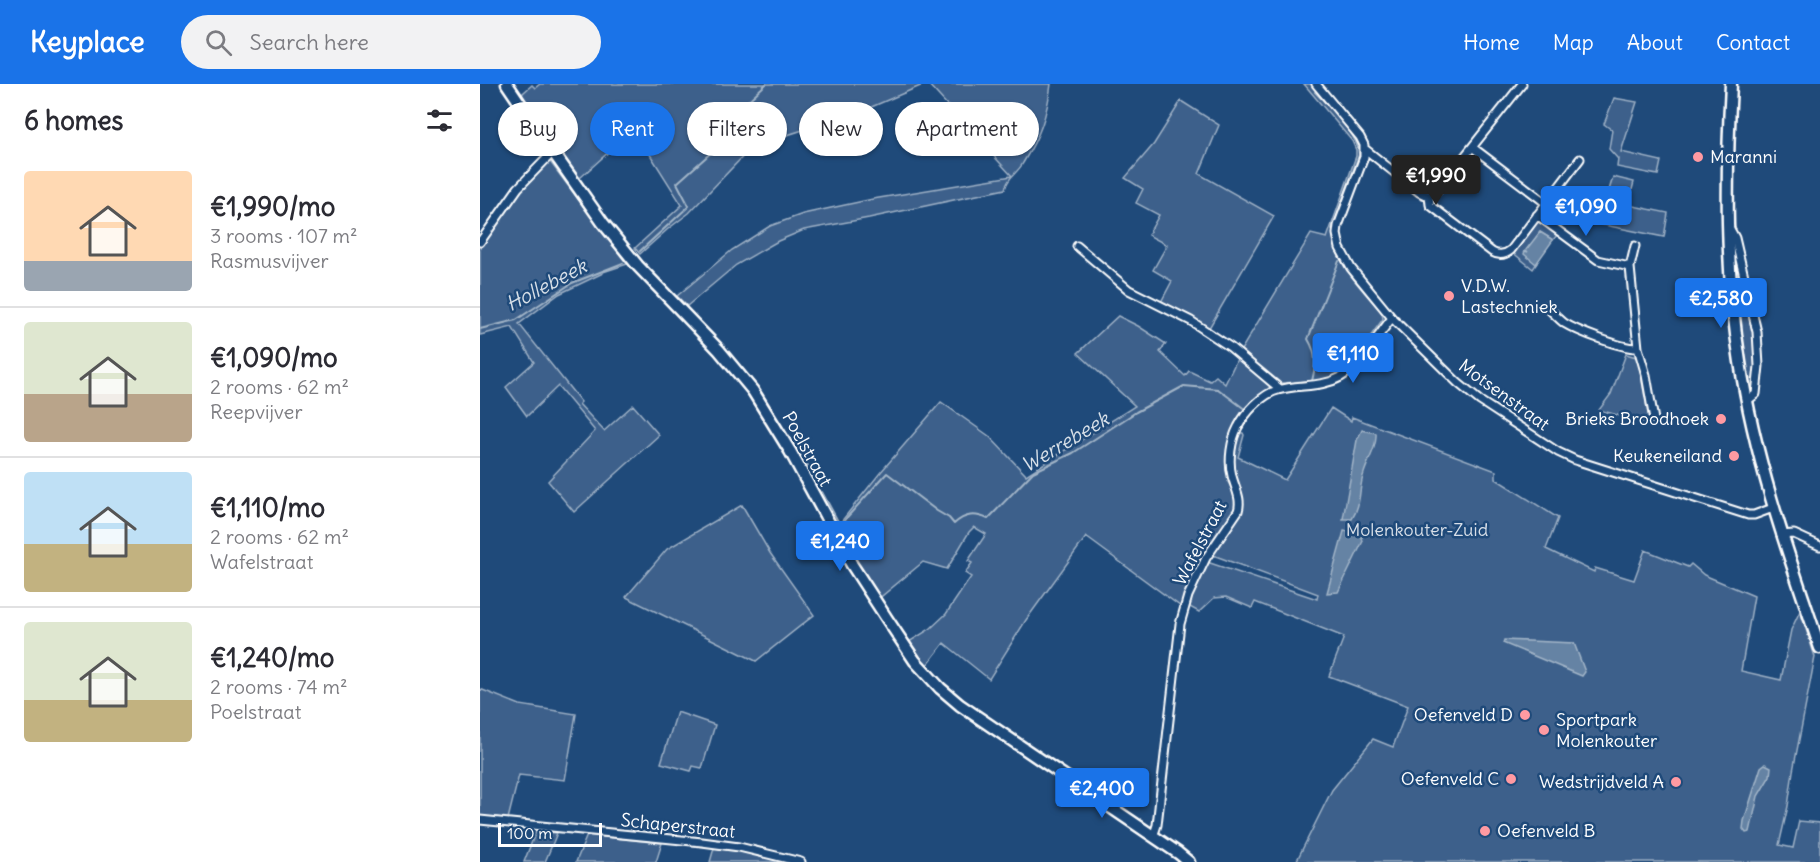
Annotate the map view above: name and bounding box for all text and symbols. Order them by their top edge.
search box [181,15,601,69]
text: Keyplace [30,24,145,60]
icon: search [202,26,235,59]
text: Search here [250,28,369,56]
text: Home [1463,29,1520,56]
text: Map [1553,29,1594,56]
text: About [1627,29,1683,56]
text: Contact [1716,29,1790,56]
chip: Buy [498,102,578,156]
chip: Rent [590,102,675,156]
chip: Filters [687,102,787,156]
chip: New [799,102,883,156]
chip: Apartment [895,102,1039,156]
text: 6 homes [24,104,123,137]
icon: filters [423,104,456,137]
place label: Maranni [1710,145,1777,168]
marker: Maranni [1691,150,1705,164]
pin: €1,990 [1387,155,1485,206]
text: €1,990 [1406,162,1466,187]
pin: €1,090 [1537,186,1635,237]
text: €1,990/mo [210,190,335,223]
text: €1,090 [1555,193,1617,218]
icon: home [72,195,144,267]
text: 3 rooms · 107 m² [210,223,358,248]
text: Rasmusvijver [210,248,329,273]
water label: Hollebeek [501,252,592,316]
place label: V.D.W. Lastechniek [1461,274,1558,318]
pin: €2,580 [1672,278,1770,329]
text: €2,580 [1689,285,1753,310]
marker: V.D.W. Lastechniek [1442,289,1456,303]
pin: €1,110 [1304,333,1402,384]
text: €1,110 [1326,340,1380,365]
text: €1,090/mo [210,341,338,374]
icon: home [72,346,144,418]
street label: Motsenstraat [1454,354,1554,435]
text: 2 rooms · 62 m² [210,374,349,399]
text: Reepvijver [210,399,303,424]
water label: Werrebeek [1017,405,1115,477]
street label: Poelstraat [777,407,837,490]
place label: Brieks Broodhoek [1565,407,1709,430]
marker: Brieks Broodhoek [1714,412,1728,426]
place label: Keukeneiland [1613,444,1722,467]
marker: Keukeneiland [1727,449,1741,463]
text: €1,110/mo [210,491,325,524]
icon: home [72,496,144,568]
street label: Wafelstraat [1168,496,1232,589]
park label: Molenkouter-Zuid [1346,518,1489,541]
pin: €1,240 [791,521,889,572]
text: 2 rooms · 62 m² [210,524,349,549]
text: €1,240 [810,528,870,553]
text: Wafelstraat [210,549,314,574]
text: €1,240/mo [210,641,334,674]
icon: home [72,646,144,718]
text: 2 rooms · 74 m² [210,674,347,699]
text: Poelstraat [210,699,301,724]
place label: Oefenveld D [1414,703,1513,726]
marker: Oefenveld D [1518,708,1532,722]
place label: Sportpark Molenkouter [1556,708,1658,752]
marker: Sportpark Molenkouter [1537,723,1551,737]
place label: Oefenveld C [1401,767,1499,790]
pin: €2,400 [1053,768,1151,819]
place label: Wedstrijdveld A [1539,770,1664,793]
marker: Oefenveld C [1504,772,1518,786]
text: €2,400 [1069,775,1135,800]
marker: Wedstrijdveld A [1669,775,1683,789]
street label: Schaperstraat [620,808,736,843]
place label: Oefenveld B [1497,819,1595,842]
scale bar [498,820,602,848]
text: 100 m [507,823,552,843]
marker: Oefenveld B [1478,824,1492,838]

